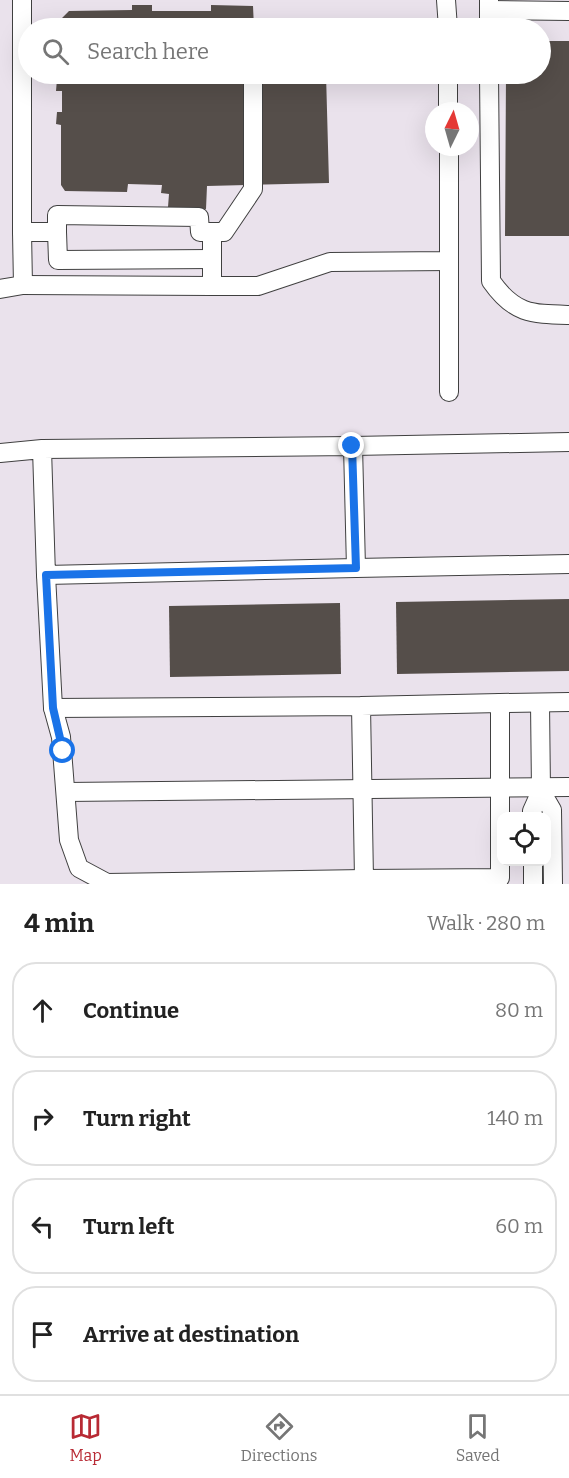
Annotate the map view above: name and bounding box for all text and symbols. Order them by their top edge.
search box [18,18,551,84]
icon: search [39,35,72,68]
text: Search here [87,38,209,65]
north arrow [425,102,479,156]
route end [338,432,364,458]
route start [49,737,75,763]
map controls [497,812,551,866]
button: locate [497,812,551,866]
text: 4 min [24,908,94,939]
text: Walk · 280 m [427,911,545,935]
icon: ahead [26,994,59,1027]
text: Continue [83,997,179,1024]
text: 80 m [495,998,543,1022]
icon: right [26,1102,59,1135]
text: Turn right [83,1105,191,1132]
text: 140 m [487,1106,543,1130]
icon: left [26,1210,59,1243]
text: Turn left [83,1213,175,1240]
text: 60 m [495,1214,543,1238]
icon: arrive [26,1318,59,1351]
text: Arrive at destination [83,1321,299,1348]
tab: Map [69,1410,102,1465]
tab: Directions [241,1410,318,1465]
tab: Saved [456,1410,500,1465]

